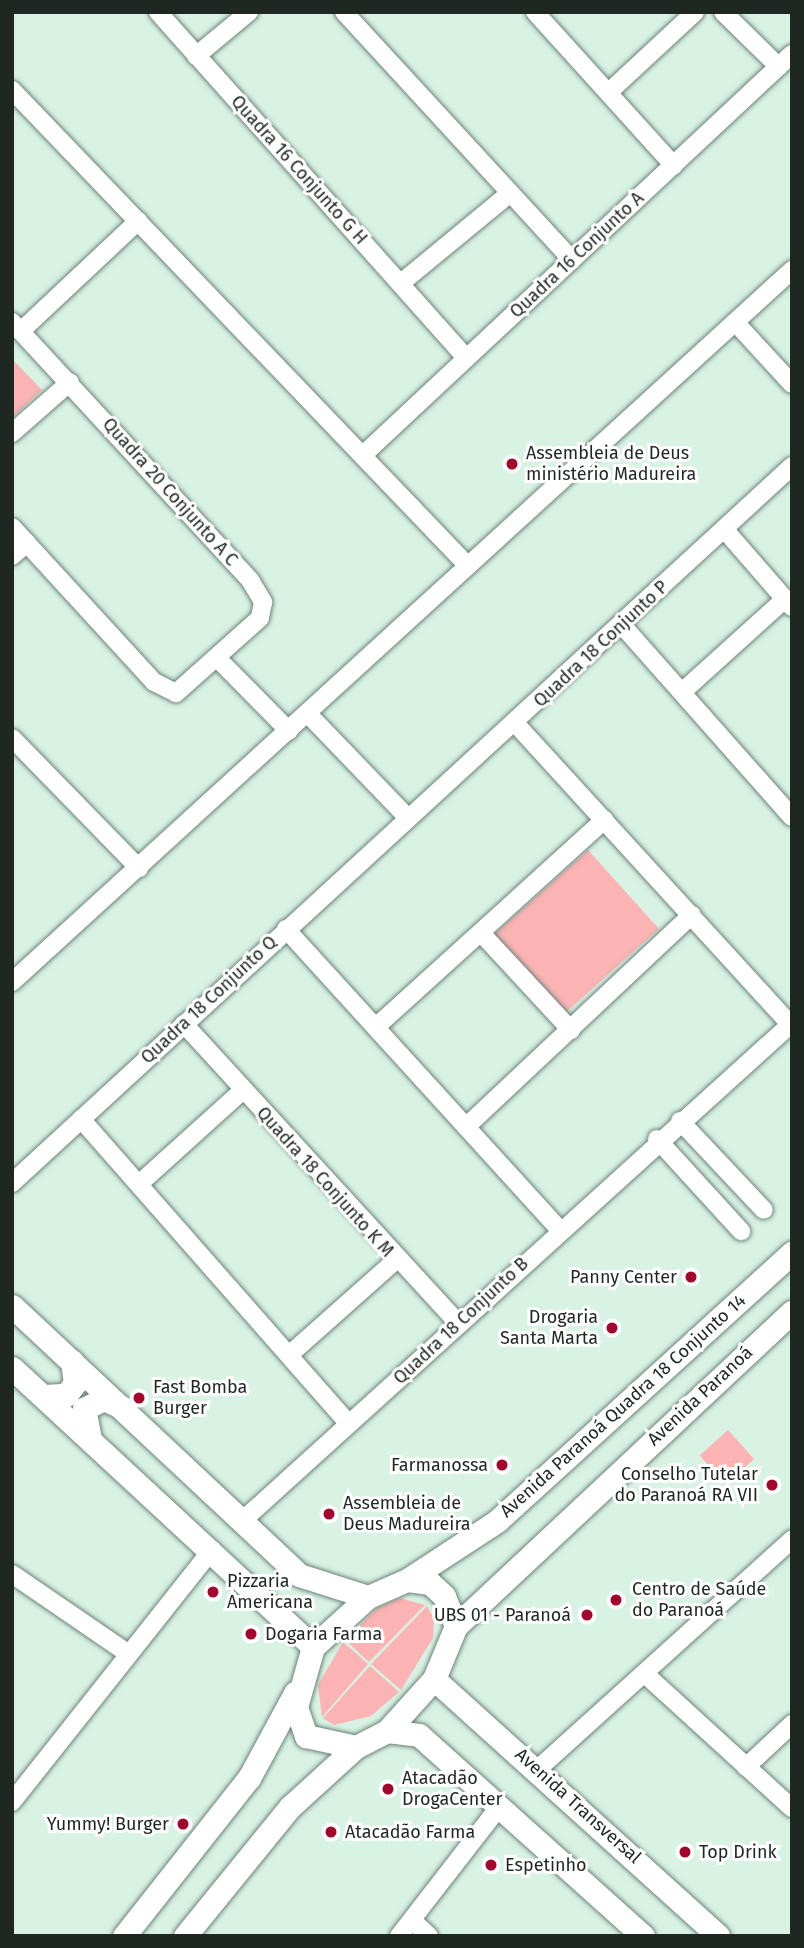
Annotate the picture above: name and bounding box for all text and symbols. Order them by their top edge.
street label: Quadra 16 Conjunto G H [226,91,372,249]
street label: Quadra 16 Conjunto A [506,187,648,323]
street label: Quadra 20 Conjunto A C [98,414,242,570]
place label: Assembleia de Deus ministério Madureira [526,443,696,486]
marker: Assembleia de Deus ministério Madureira [504,456,520,472]
street label: Quadra 18 Conjunto P [529,576,673,712]
street label: Quadra 18 Conjunto Q [137,932,281,1068]
street label: Quadra 18 Conjunto K M [252,1102,398,1262]
street label: Quadra 18 Conjunto B [389,1253,533,1389]
place label: Panny Center [570,1266,677,1288]
marker: Panny Center [683,1269,699,1285]
street label: Avenida Paranoá Quadra 18 Conjunto 14 [496,1290,750,1522]
place label: Drogaria Santa Marta [500,1307,598,1350]
marker: Drogaria Santa Marta [604,1320,620,1336]
street label: Avenida Paranoá [643,1342,757,1450]
place label: Fast Bomba Burger [153,1377,247,1420]
marker: Fast Bomba Burger [131,1390,147,1406]
place label: Farmanossa [391,1454,488,1476]
marker: Farmanossa [494,1457,510,1473]
place label: Conselho Tutelar do Paranoá RA VII [615,1464,758,1506]
marker: Conselho Tutelar do Paranoá RA VII [764,1477,780,1493]
place label: Assembleia de Deus Madureira [343,1493,470,1536]
marker: Assembleia de Deus Madureira [321,1506,337,1522]
place label: Pizzaria Americana [227,1571,313,1614]
place label: Centro de Saúde do Paranoá [632,1579,766,1622]
marker: Pizzaria Americana [205,1584,221,1600]
marker: Centro de Saúde do Paranoá [606,1590,626,1610]
place label: UBS 01 - Paranoá [434,1604,571,1626]
marker: UBS 01 - Paranoá [577,1605,597,1625]
place label: Dogaria Farma [265,1623,382,1645]
marker: Dogaria Farma [243,1626,259,1642]
street label: Avenida Transversal [511,1744,645,1868]
place label: Atacadão DrogaCenter [402,1768,502,1810]
marker: Atacadão DrogaCenter [380,1781,396,1797]
place label: Yummy! Burger [47,1813,169,1835]
marker: Yummy! Burger [175,1816,191,1832]
place label: Atacadão Farma [345,1821,475,1843]
marker: Atacadão Farma [323,1824,339,1840]
place label: Top Drink [699,1841,777,1863]
marker: Top Drink [677,1844,693,1860]
place label: Espetinho [505,1854,587,1876]
marker: Espetinho [483,1857,499,1873]

